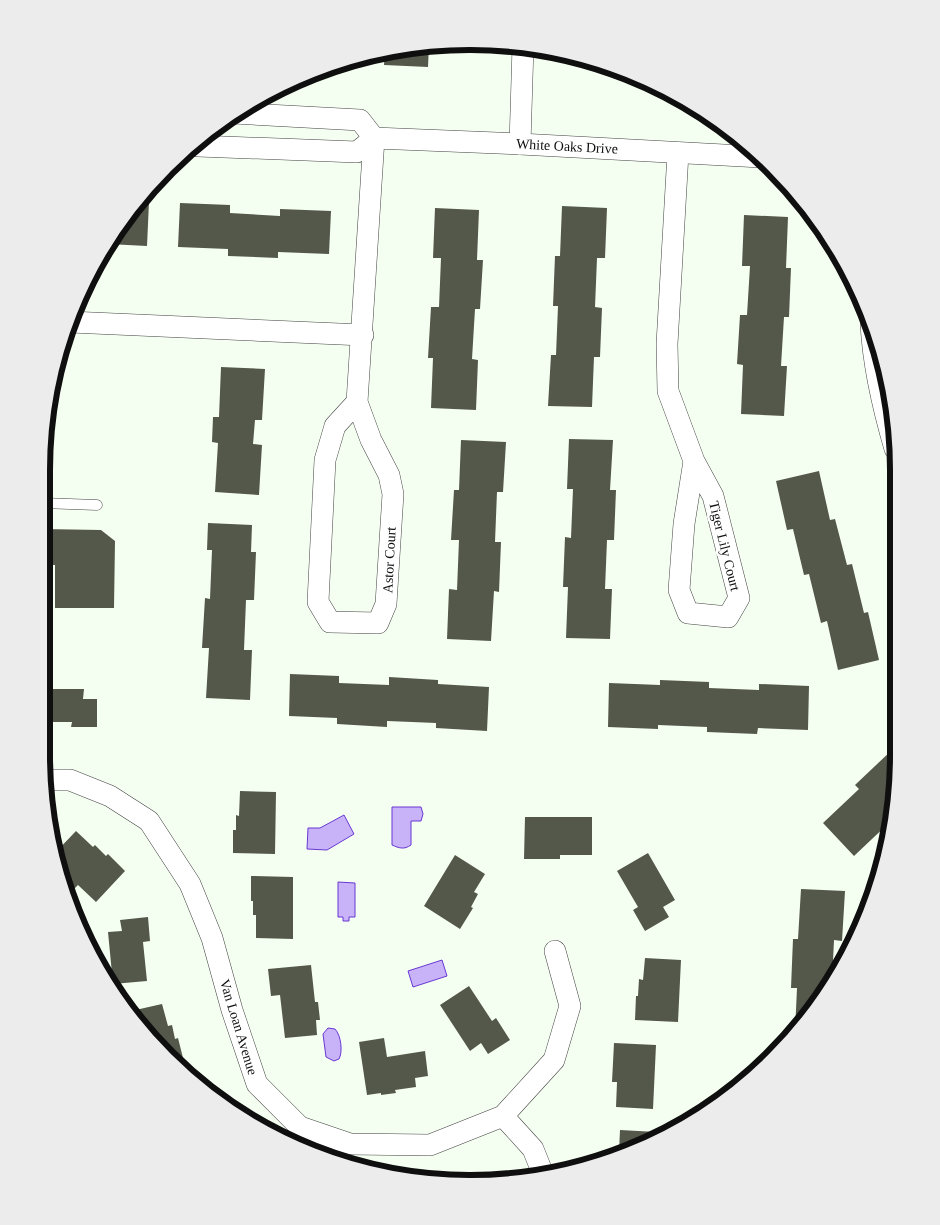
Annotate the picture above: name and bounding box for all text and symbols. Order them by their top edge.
street label: White Oaks Drive [516,136,618,157]
street label: Tiger Lily Court [706,500,743,593]
street label: Astor Court [380,526,399,594]
street label: Van Loan Avenue [217,977,260,1077]

